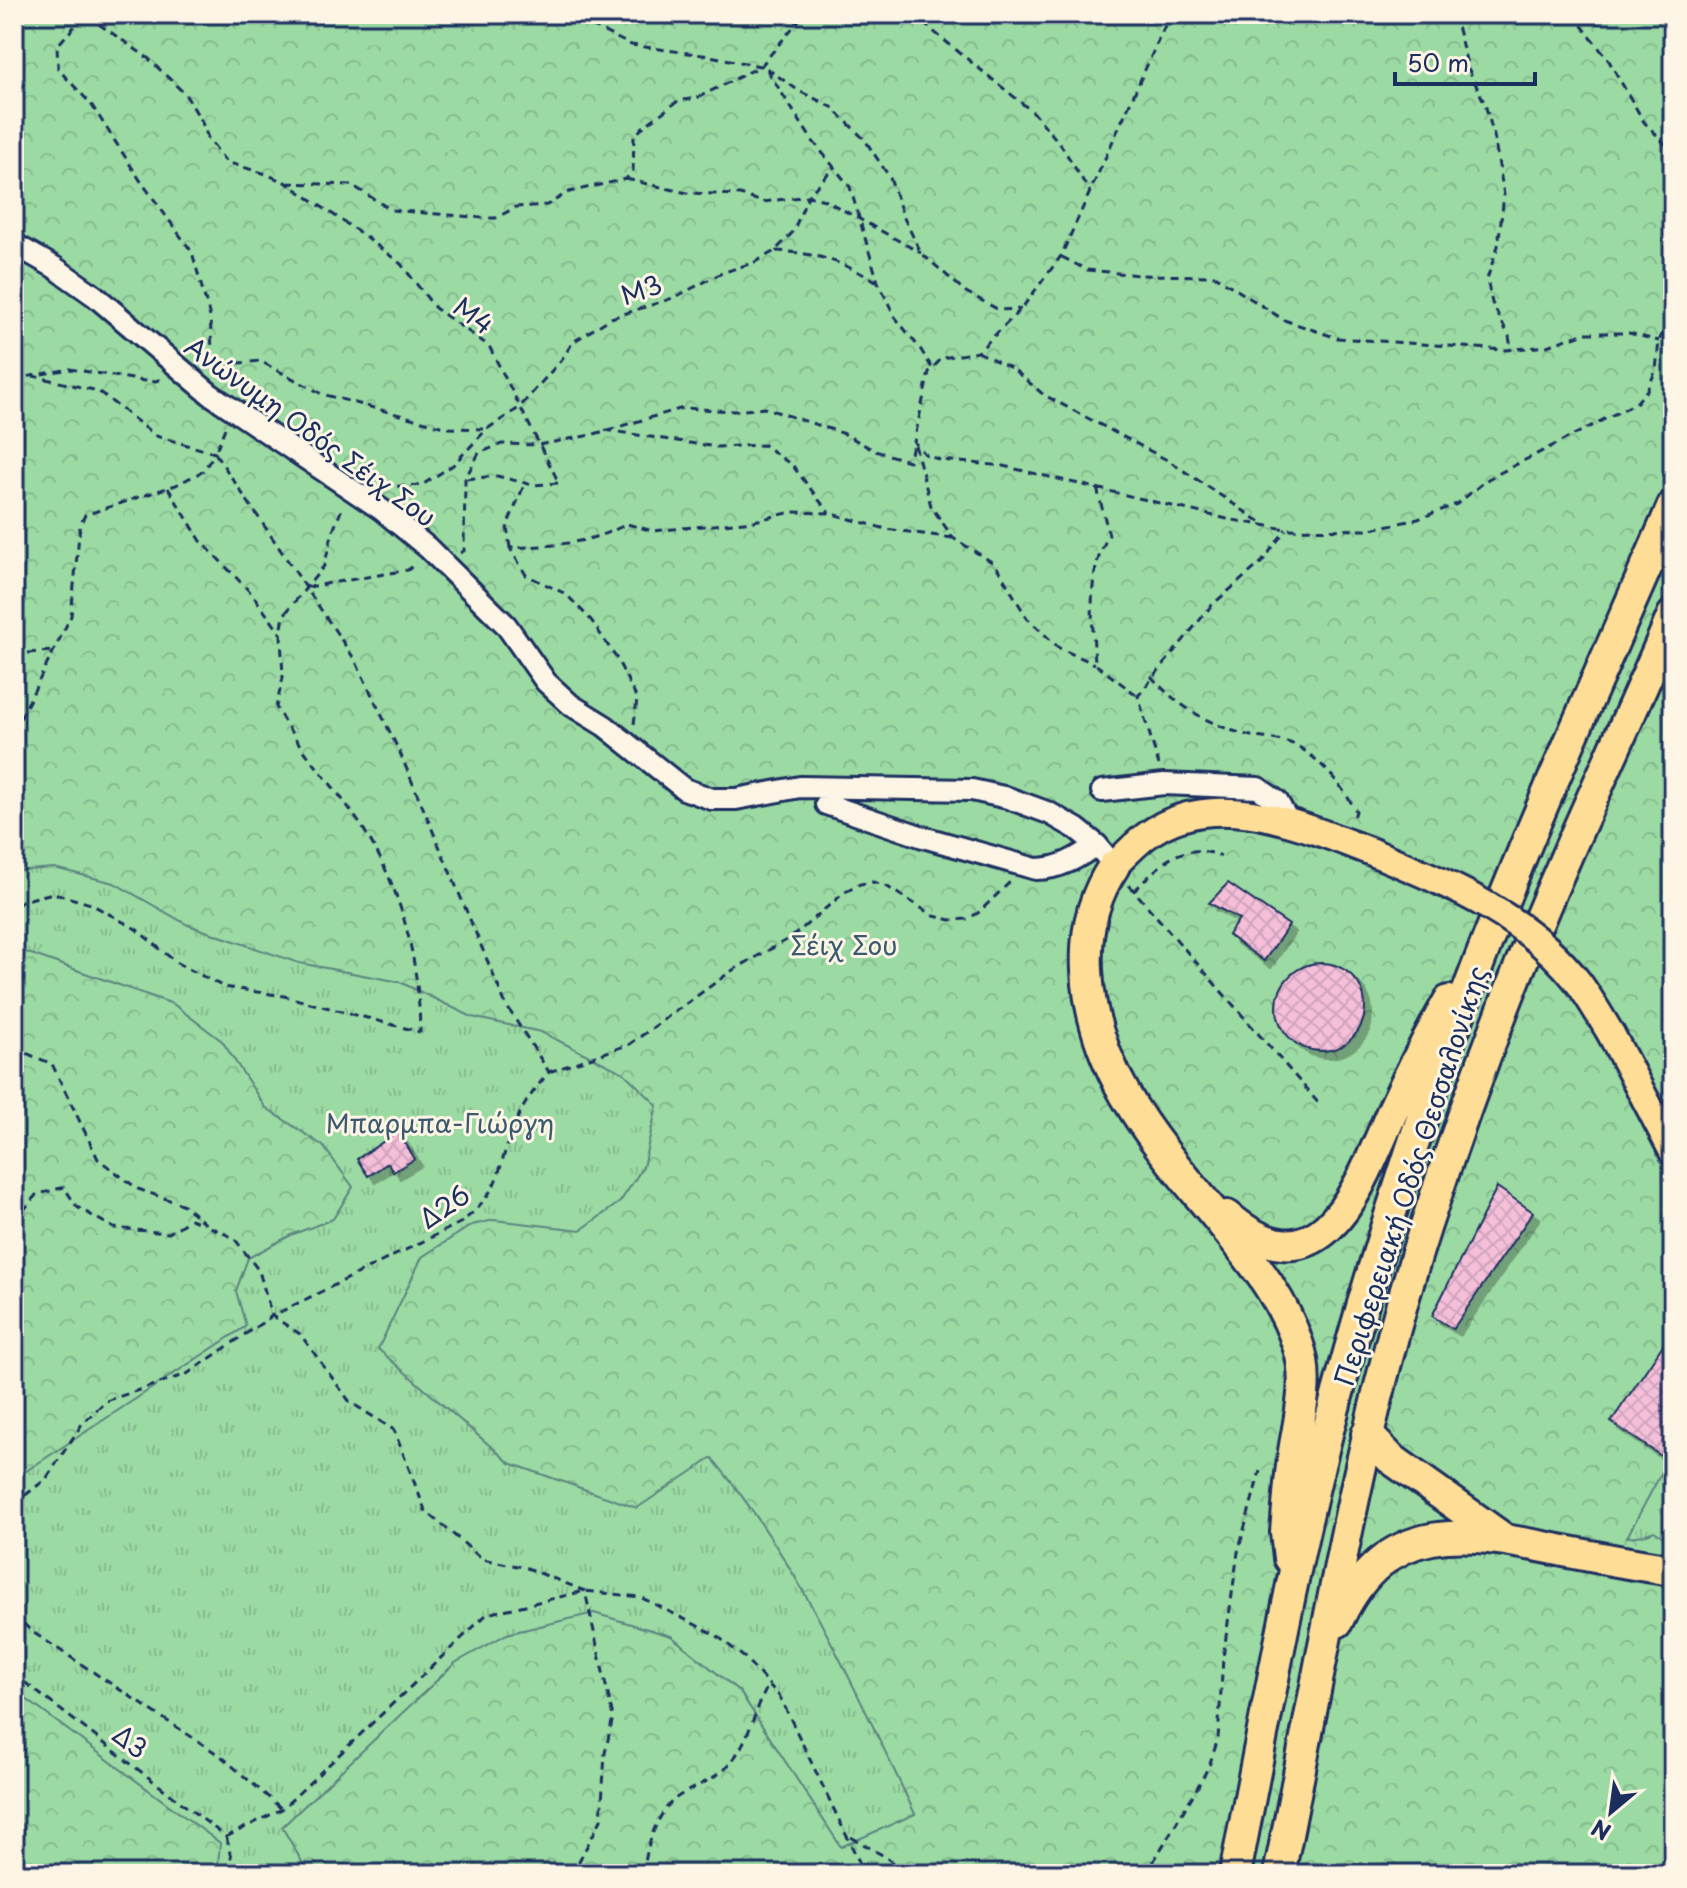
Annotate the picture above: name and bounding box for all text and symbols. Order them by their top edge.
scale bar [1395,36,1535,86]
text: 50 m [1407,44,1469,80]
street label: M3 [615,264,667,314]
street label: M4 [446,287,502,343]
street label: Ανώνυμη Οδός Σέιχ Σου [177,326,445,536]
park label: Σέιχ Σου [790,925,898,964]
street label: Περιφερειακή Οδός Θεσσαλονίκης [1323,961,1497,1391]
park label: Μπαρμπα-Γιώργη [326,1103,554,1142]
street label: Δ26 [411,1175,477,1237]
street label: Δ3 [105,1715,157,1767]
north arrow [1571,1772,1651,1852]
text: N [1585,1812,1616,1849]

